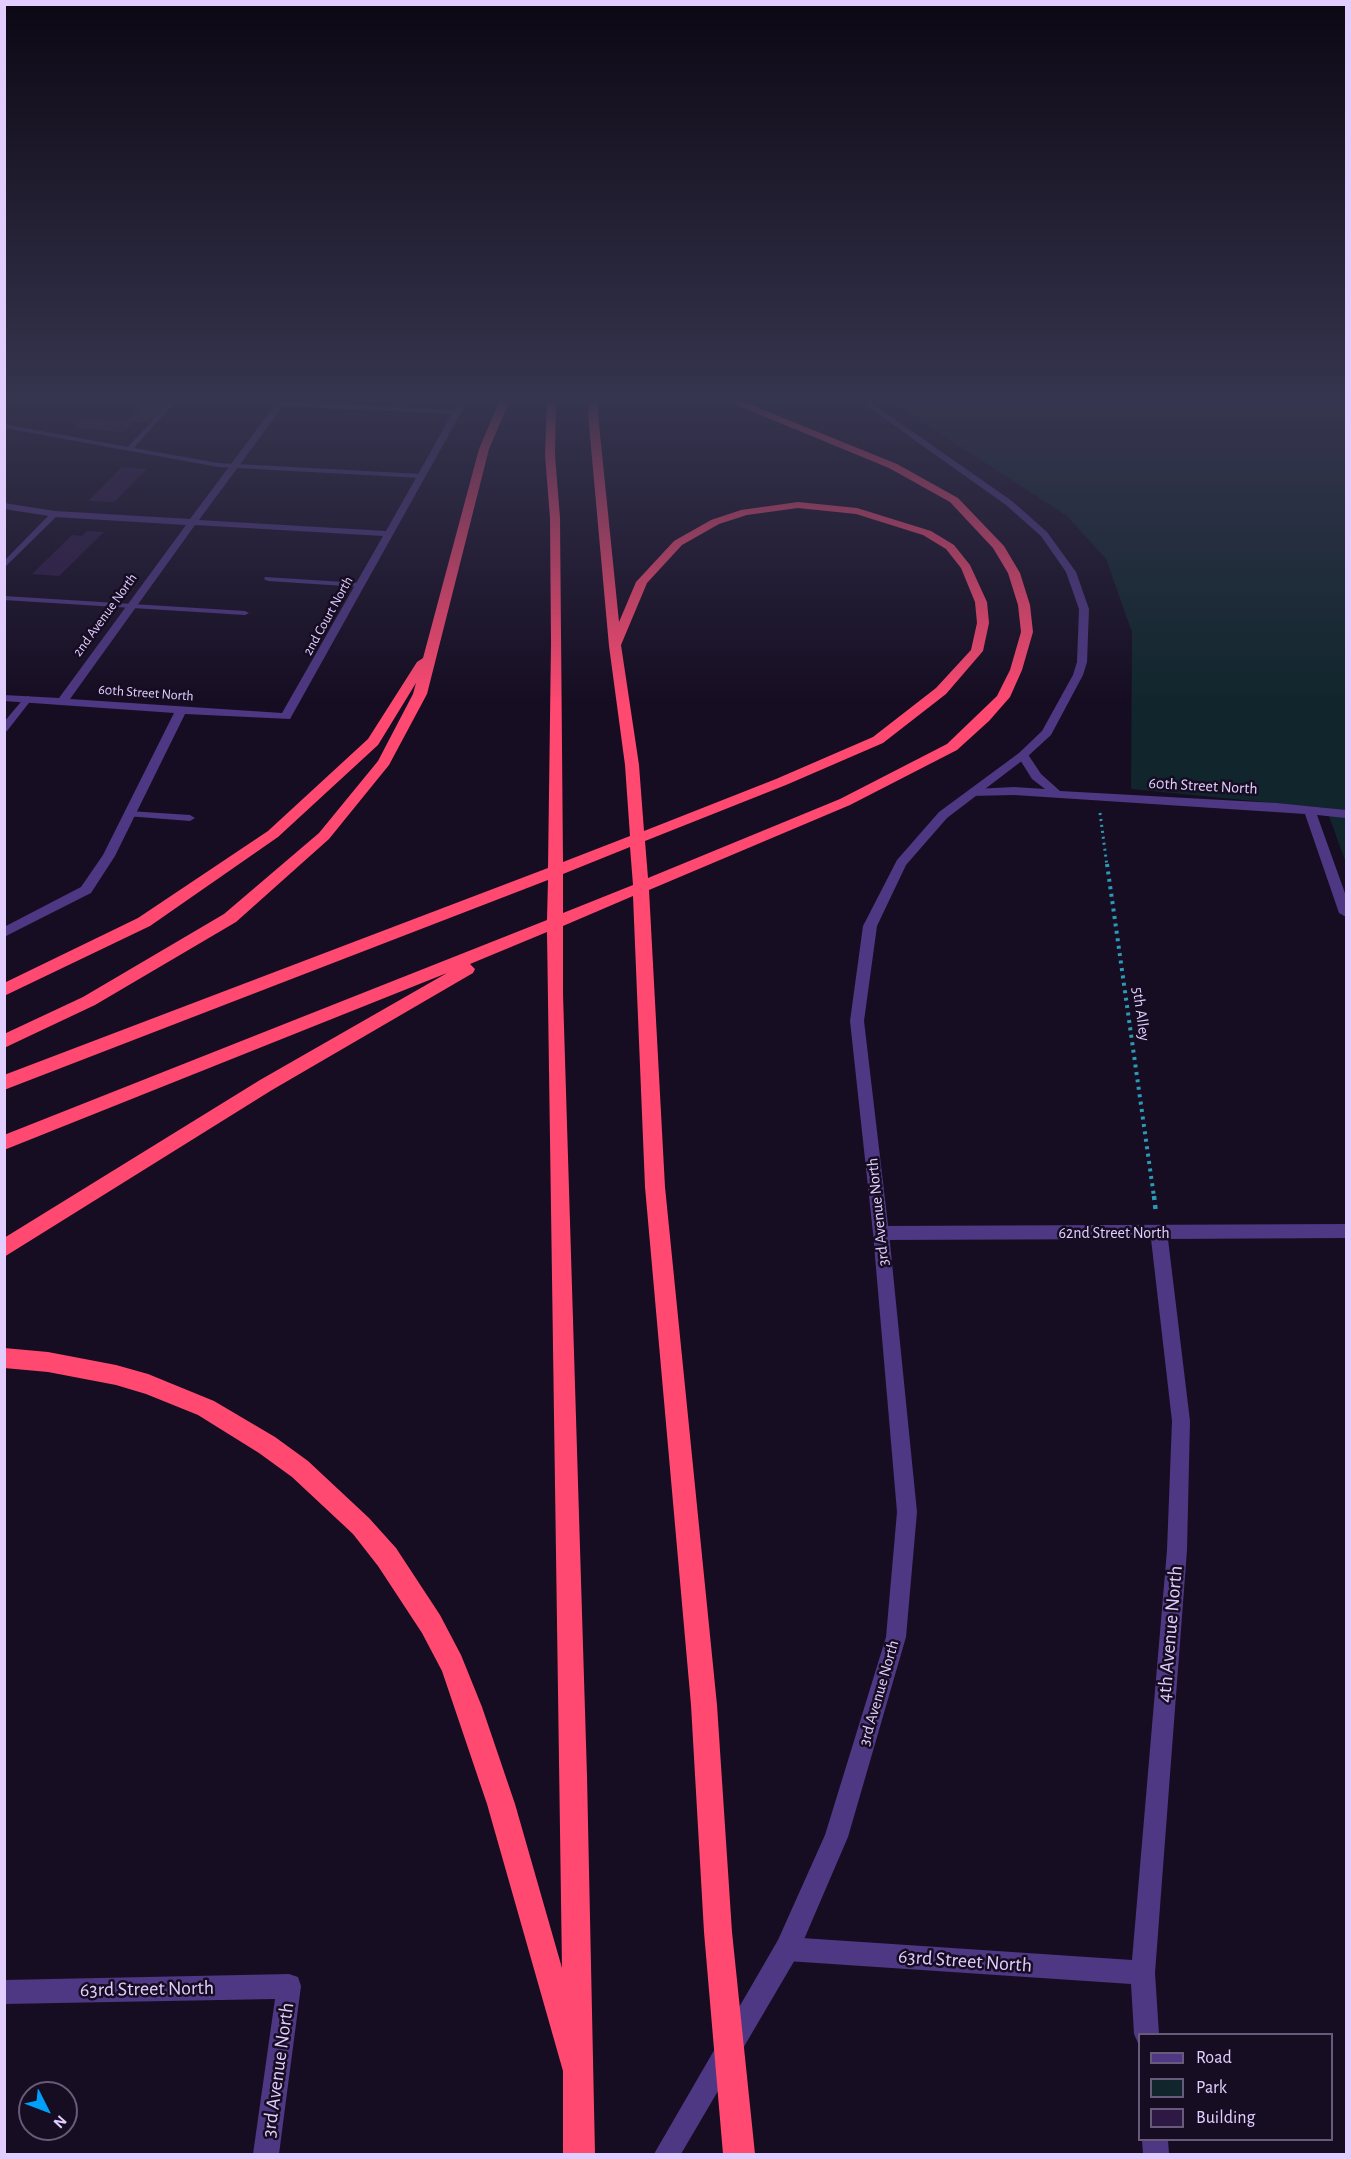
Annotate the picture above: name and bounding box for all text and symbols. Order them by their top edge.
street label: 2nd Avenue North [69,570,141,660]
street label: 2nd Court North [299,574,357,658]
street label: 60th Street North [98,681,194,705]
street label: 60th Street North [1148,774,1258,798]
street label: 5th Alley [1128,986,1154,1042]
street label: 3rd Avenue North [863,1157,893,1267]
street label: 62nd Street North [1058,1223,1170,1243]
street label: 4th Avenue North [1152,1565,1188,1703]
street label: 3rd Avenue North [855,1638,903,1748]
street label: 63rd Street North [897,1944,1033,1978]
street label: 63rd Street North [80,1976,214,2002]
street label: 3rd Avenue North [257,2001,299,2139]
legend [1138,2033,1333,2141]
text: Road [1196,2049,1232,2067]
text: Park [1196,2079,1227,2097]
north arrow [18,2081,78,2141]
text: Building [1196,2109,1255,2127]
text: N [50,2112,70,2131]

